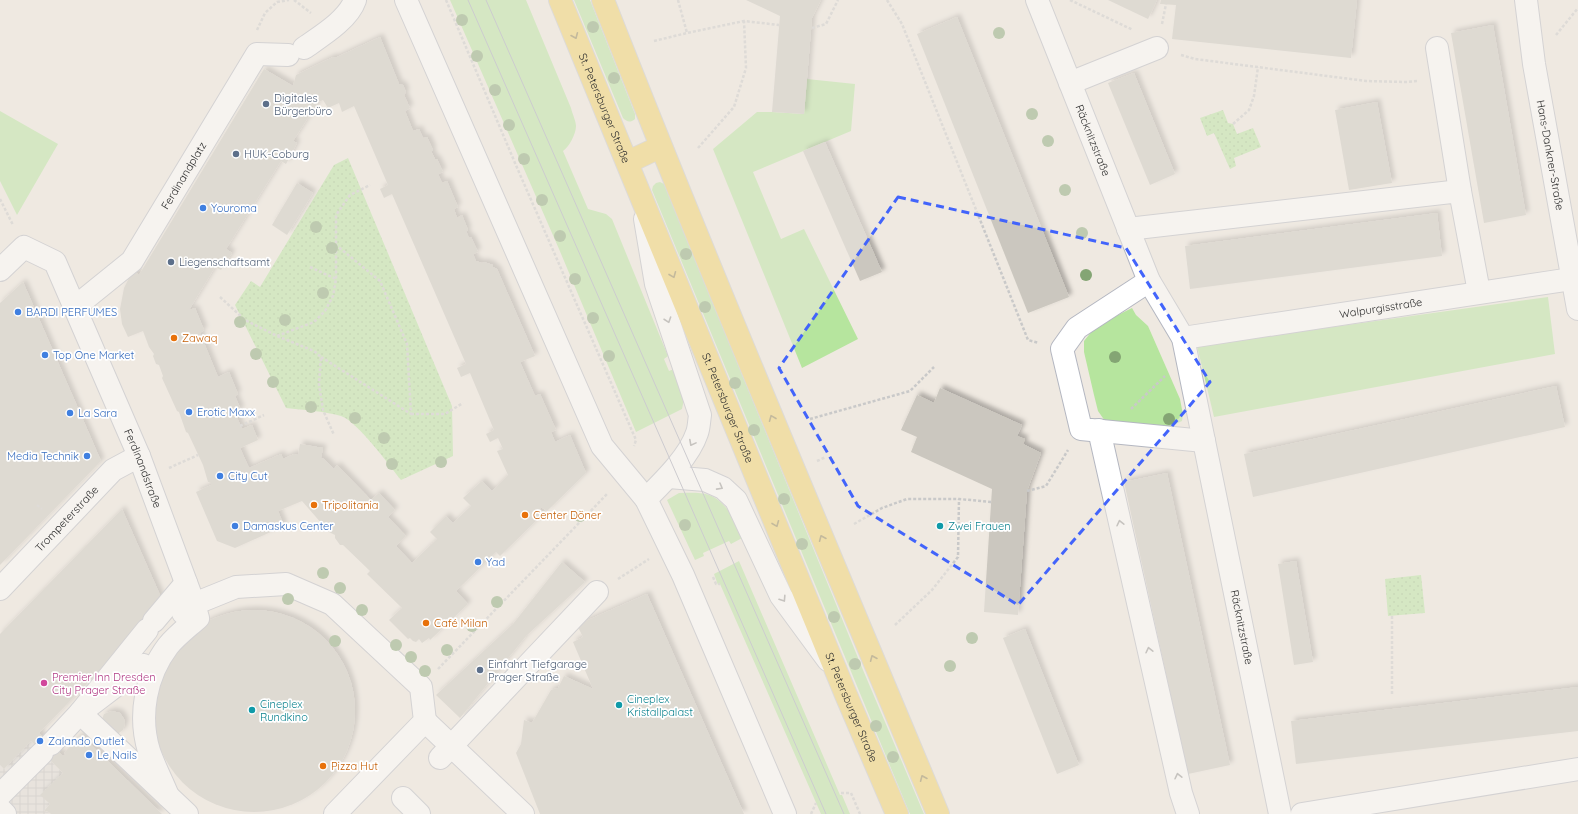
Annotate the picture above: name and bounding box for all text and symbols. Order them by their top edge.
one-way arrow [571,32,579,39]
street label: St. Petersburger Straße [576,51,633,165]
place label: Digitales Bürgerbüro [274,91,333,118]
marker: Digitales Bürgerbüro [261,99,271,109]
street label: Hans-Dankner-Straße [1534,99,1567,211]
street label: Räcknitzstraße [1072,102,1113,178]
street label: Ferdinandplatz [158,139,209,212]
place label: HUK-Coburg [244,147,309,161]
marker: HUK-Coburg [231,149,241,159]
place label: Youroma [211,201,257,215]
marker: Youroma [198,203,208,213]
place label: Liegenschaftsamt [179,255,270,269]
marker: Liegenschaftsamt [166,257,176,267]
one-way arrow [668,270,676,278]
street label: Walpurgisstraße [1338,295,1423,321]
place label: BARDI PERFUMES [26,305,117,319]
marker: BARDI PERFUMES [13,307,23,317]
one-way arrow [663,316,672,323]
place label: Zawaq [182,331,217,345]
marker: Zawaq [169,333,179,343]
place label: Top One Market [53,348,134,362]
marker: Top One Market [40,350,50,360]
street label: St. Petersburger Straße [699,351,757,465]
place label: Erotic Maxx [197,405,255,419]
place label: La Sara [78,406,117,420]
marker: Erotic Maxx [184,407,194,417]
marker: La Sara [65,408,75,418]
one-way arrow [769,415,777,423]
street label: Ferdinandstraße [121,427,165,510]
one-way arrow [690,439,697,446]
place label: Media Technik [7,449,79,463]
marker: Media Technik [82,451,92,461]
place label: City Cut [228,469,268,483]
marker: City Cut [215,471,225,481]
street label: Trompeterstraße [32,483,102,555]
one-way arrow [716,483,723,490]
place label: Tripolitania [322,498,379,512]
marker: Tripolitania [309,500,319,510]
place label: Center Döner [533,508,602,522]
marker: Center Döner [520,510,530,520]
place label: Damaskus Center [243,519,334,533]
one-way arrow [771,519,779,527]
place label: Zwei Frauen [948,519,1011,533]
one-way arrow [1117,520,1125,526]
marker: Damaskus Center [230,521,240,531]
marker: Zwei Frauen [935,521,945,531]
one-way arrow [818,535,826,542]
place label: Yad [486,555,505,569]
marker: Yad [473,557,483,567]
street label: Räcknitzstraße [1227,589,1256,666]
one-way arrow [778,594,785,601]
place label: Café Milan [434,616,488,630]
marker: Café Milan [421,618,431,628]
one-way arrow [1145,646,1153,653]
street label: St. Petersburger Straße [822,650,881,764]
one-way arrow [869,655,877,662]
place label: Einfahrt Tiefgarage Prager Straße [488,657,587,684]
marker: Einfahrt Tiefgarage Prager Straße [475,665,485,675]
place label: Premier Inn Dresden City Prager Straße [52,670,156,697]
marker: Premier Inn Dresden City Prager Straße [39,678,49,688]
place label: Cineplex Kristallpalast [627,692,693,719]
place label: Cineplex Rundkino [260,697,308,724]
marker: Cineplex Kristallpalast [614,700,624,710]
marker: Cineplex Rundkino [247,705,257,715]
place label: Zalando Outlet [48,734,125,748]
marker: Zalando Outlet [35,736,45,746]
place label: Le Nails [97,748,137,762]
marker: Le Nails [84,750,94,760]
place label: Pizza Hut [331,759,378,773]
marker: Pizza Hut [318,761,328,771]
one-way arrow [1174,773,1182,780]
one-way arrow [920,775,928,782]

